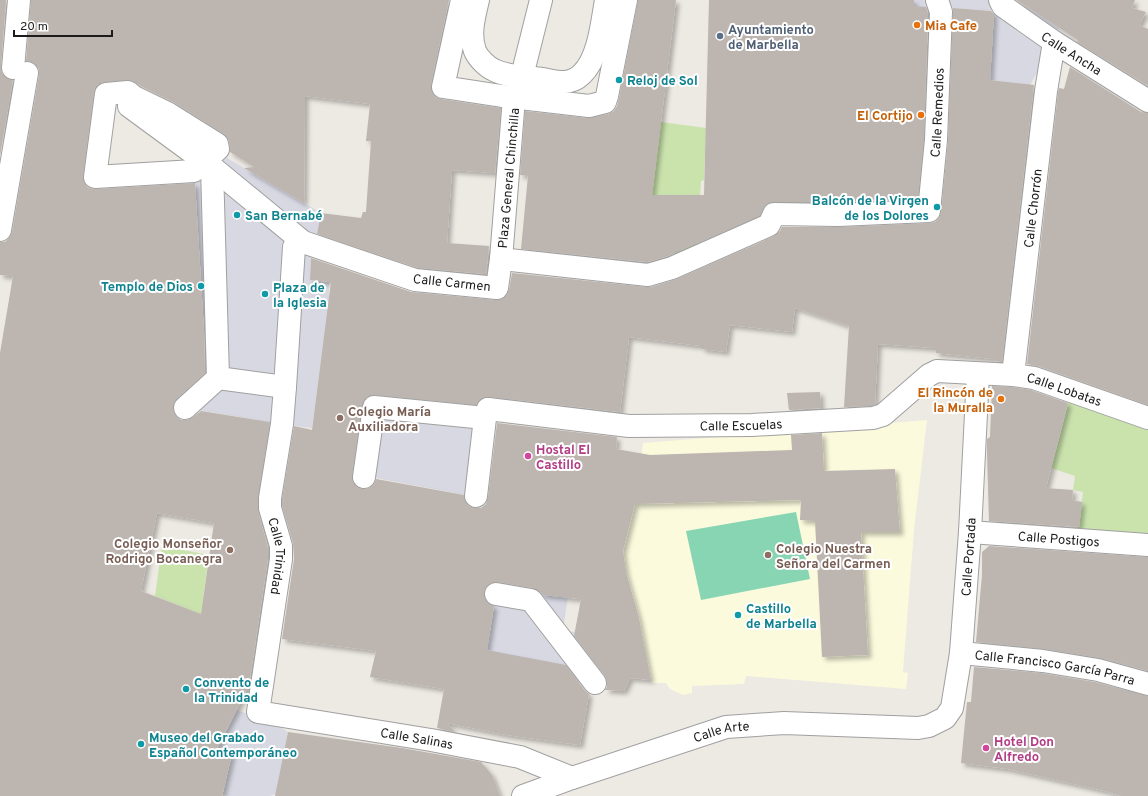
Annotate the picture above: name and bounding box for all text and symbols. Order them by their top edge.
scale bar [14,12,112,38]
text: 20 m [20,19,48,35]
place label: Mia Cafe [925,19,977,35]
marker: Mia Cafe [912,20,922,30]
place label: Ayuntamiento de Marbella [728,23,814,54]
street label: Calle Ancha [1037,29,1104,80]
marker: Ayuntamiento de Marbella [715,31,725,41]
street label: Calle Remedios [928,67,949,158]
place label: Reloj de Sol [627,74,698,90]
marker: Reloj de Sol [614,75,624,85]
street label: Plaza General Chinchilla [496,107,524,249]
place label: El Cortijo [857,109,913,125]
marker: El Cortijo [916,110,926,120]
street label: Calle Chorrón [1022,168,1047,249]
place label: Balcón de la Virgen de los Dolores [812,194,929,225]
marker: Balcón de la Virgen de los Dolores [932,202,942,212]
place label: San Bernabé [245,209,323,225]
marker: San Bernabé [232,210,242,220]
street label: Calle Carmen [412,272,491,296]
place label: Templo de Dios [101,280,193,296]
marker: Templo de Dios [196,281,206,291]
place label: Plaza de la Iglesia [273,281,327,312]
marker: Plaza de la Iglesia [260,289,270,299]
street label: Calle Lobatas [1025,371,1103,411]
place label: El Rincón de la Muralla [917,386,993,417]
marker: El Rincón de la Muralla [996,394,1006,404]
place label: Colegio María Auxiliadora [348,405,431,436]
marker: Colegio María Auxiliadora [335,413,345,423]
street label: Calle Escuelas [700,417,783,435]
place label: Hostal El Castillo [536,443,590,474]
marker: Hostal El Castillo [523,451,533,461]
street label: Calle Trinidad [263,516,287,596]
street label: Calle Portada [959,517,981,597]
street label: Calle Postigos [1017,530,1100,551]
place label: Colegio Monseñor Rodrigo Bocanegra [105,537,223,568]
place label: Colegio Nuestra Señora del Carmen [776,542,891,573]
marker: Colegio Monseñor Rodrigo Bocanegra [225,545,235,555]
marker: Colegio Nuestra Señora del Carmen [763,550,773,560]
place label: Castillo de Marbella [746,602,817,633]
marker: Castillo de Marbella [733,610,743,620]
street label: Calle Francisco García Parra [974,648,1136,690]
place label: Convento de la Trinidad [194,676,269,707]
marker: Convento de la Trinidad [181,684,191,694]
street label: Calle Arte [692,719,750,747]
street label: Calle Salinas [379,726,454,754]
place label: Museo del Grabado Español Contemporáneo [149,731,297,762]
place label: Hotel Don Alfredo [994,735,1054,766]
marker: Museo del Grabado Español Contemporáneo [136,739,146,749]
marker: Hotel Don Alfredo [981,743,991,753]

